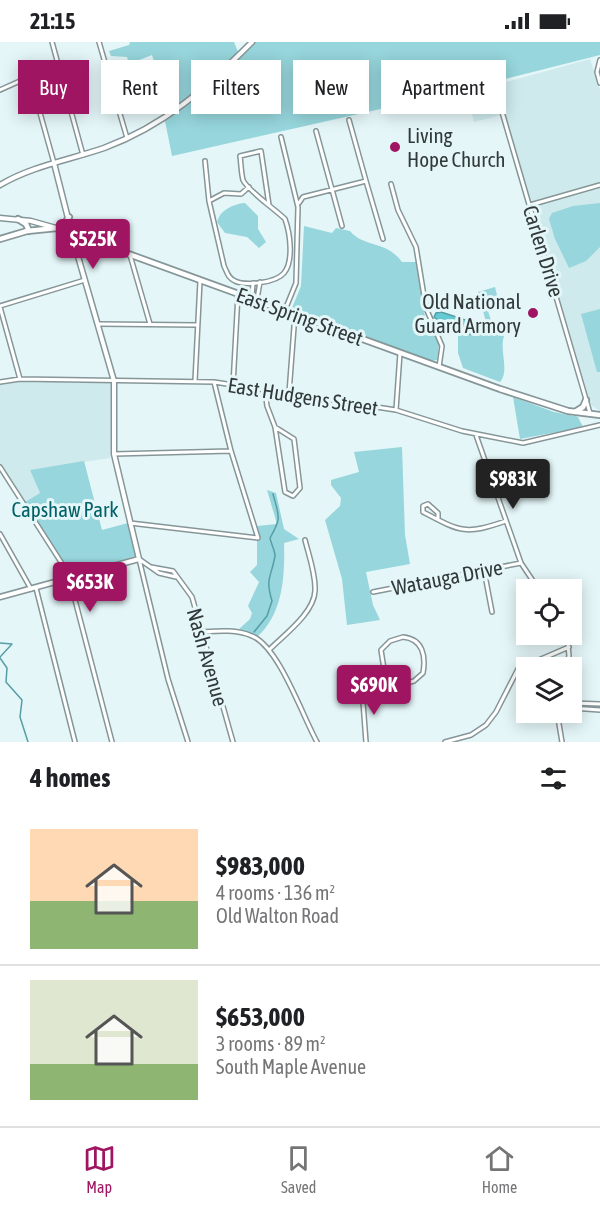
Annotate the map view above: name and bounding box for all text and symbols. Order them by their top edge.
text: 21:15 [30,8,75,34]
chip: Buy [18,60,89,114]
chip: Rent [101,60,179,114]
chip: Filters [191,60,281,114]
chip: New [293,60,369,114]
chip: Apartment [381,60,506,114]
place label: Living Hope Church [407,123,505,171]
marker: Living Hope Church [388,140,402,154]
street label: Carlen Drive [519,202,569,300]
pin: $525K [51,219,135,270]
text: $525K [70,227,116,250]
street label: East Spring Street [233,282,367,350]
place label: Old National Guard Armory [415,289,521,337]
marker: Old National Guard Armory [526,306,540,320]
street label: East Hudgens Street [226,372,380,420]
pin: $983K [471,459,555,510]
text: $983K [490,467,536,490]
park label: Capshaw Park [11,497,119,521]
street label: Watauga Drive [390,555,504,599]
pin: $653K [48,562,132,613]
text: $653K [67,570,113,593]
map controls [516,579,582,723]
button: locate [516,579,582,645]
street label: Nash Avenue [183,605,233,709]
button: layers [516,657,582,723]
pin: $690K [332,665,416,716]
text: $690K [351,673,397,696]
icon: filters [537,762,570,795]
text: 4 homes [30,763,110,793]
text: $983,000 [216,851,305,881]
icon: home [78,853,150,925]
text: 4 rooms · 136 m² [216,881,335,904]
text: Old Walton Road [216,904,339,927]
text: $653,000 [216,1002,305,1032]
icon: home [78,1004,150,1076]
text: 3 rooms · 89 m² [216,1032,326,1055]
text: South Maple Avenue [216,1055,366,1078]
tab: Map [83,1142,116,1196]
tab: Saved [281,1142,316,1196]
tab: Home [482,1142,517,1196]

